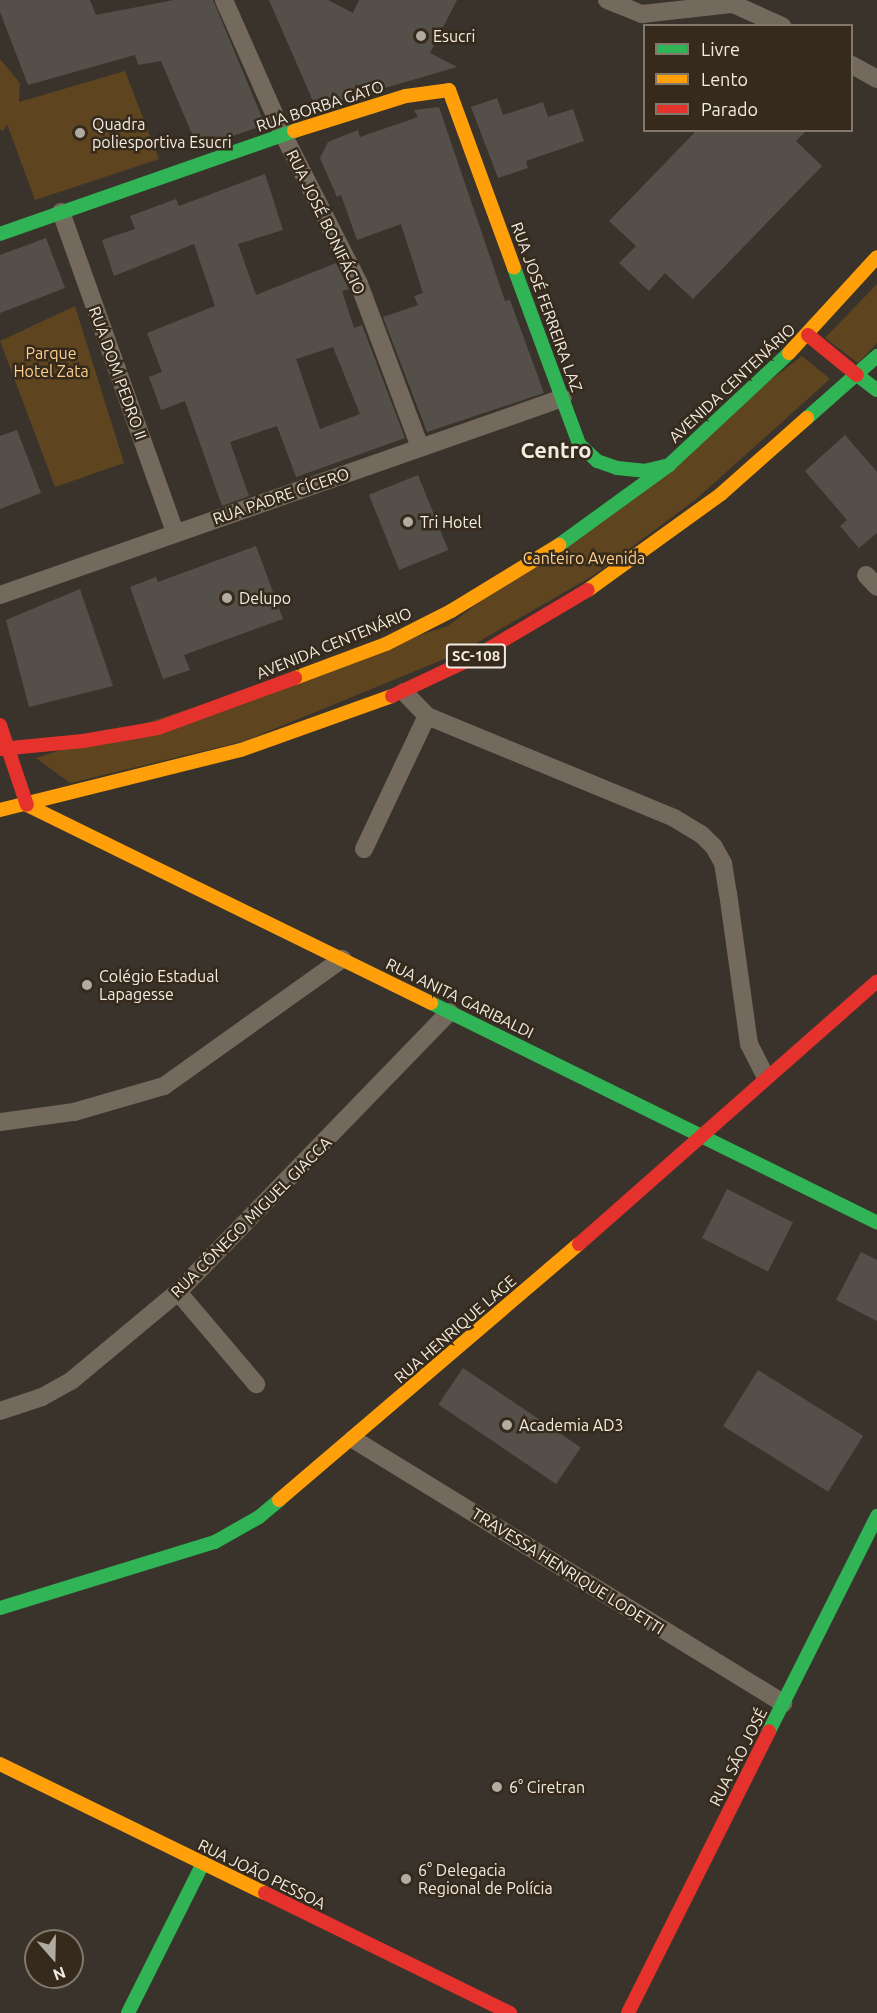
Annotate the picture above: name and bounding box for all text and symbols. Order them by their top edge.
legend [643,24,853,132]
place label: Esucri [433,26,475,46]
marker: Esucri [414,29,428,43]
text: Livre [701,39,740,59]
text: Lento [701,69,748,89]
street label: RUA BORBA GATO [254,76,386,136]
text: Parado [701,99,758,119]
place label: Quadra poliesportiva Esucri [92,114,232,152]
marker: Quadra poliesportiva Esucri [73,126,87,140]
street label: RUA JOSÉ BONIFÁCIO [283,146,369,298]
street label: RUA JOSÉ FERREIRA LAZ [507,219,587,395]
street label: RUA DOM PEDRO II [85,304,151,442]
street label: AVENIDA CENTENÁRIO [665,319,799,447]
park label: Parque Hotel Zata [13,343,89,381]
district label: Centro [521,437,591,463]
street label: RUA PADRE CÍCERO [210,464,352,528]
place label: Tri Hotel [420,512,482,532]
marker: Tri Hotel [401,515,415,529]
park label: Canteiro Avenida [523,548,645,568]
place label: Delupo [239,588,291,608]
marker: Delupo [220,591,234,605]
street label: AVENIDA CENTENÁRIO [254,603,414,683]
road number: SC-108 [444,644,508,668]
street label: RUA ANITA GARIBALDI [383,954,537,1042]
place label: Colégio Estadual Lapagesse [99,966,219,1004]
marker: Colégio Estadual Lapagesse [80,978,94,992]
street label: RUA CÔNEGO MIGUEL GIACCA [167,1133,335,1301]
street label: RUA HENRIQUE LAGE [390,1271,520,1387]
place label: Academia AD3 [519,1415,623,1435]
marker: Academia AD3 [500,1418,514,1432]
street label: TRAVESSA HENRIQUE LODETTI [468,1504,668,1638]
street label: RUA SÃO JOSÉ [705,1705,771,1809]
place label: 6° Ciretran [509,1777,585,1797]
marker: 6° Ciretran [490,1780,504,1794]
street label: RUA JOÃO PESSOA [195,1835,329,1913]
place label: 6° Delegacia Regional de Polícia [418,1860,553,1898]
marker: 6° Delegacia Regional de Polícia [399,1872,413,1886]
north arrow [24,1929,84,1989]
text: N [51,1964,68,1985]

